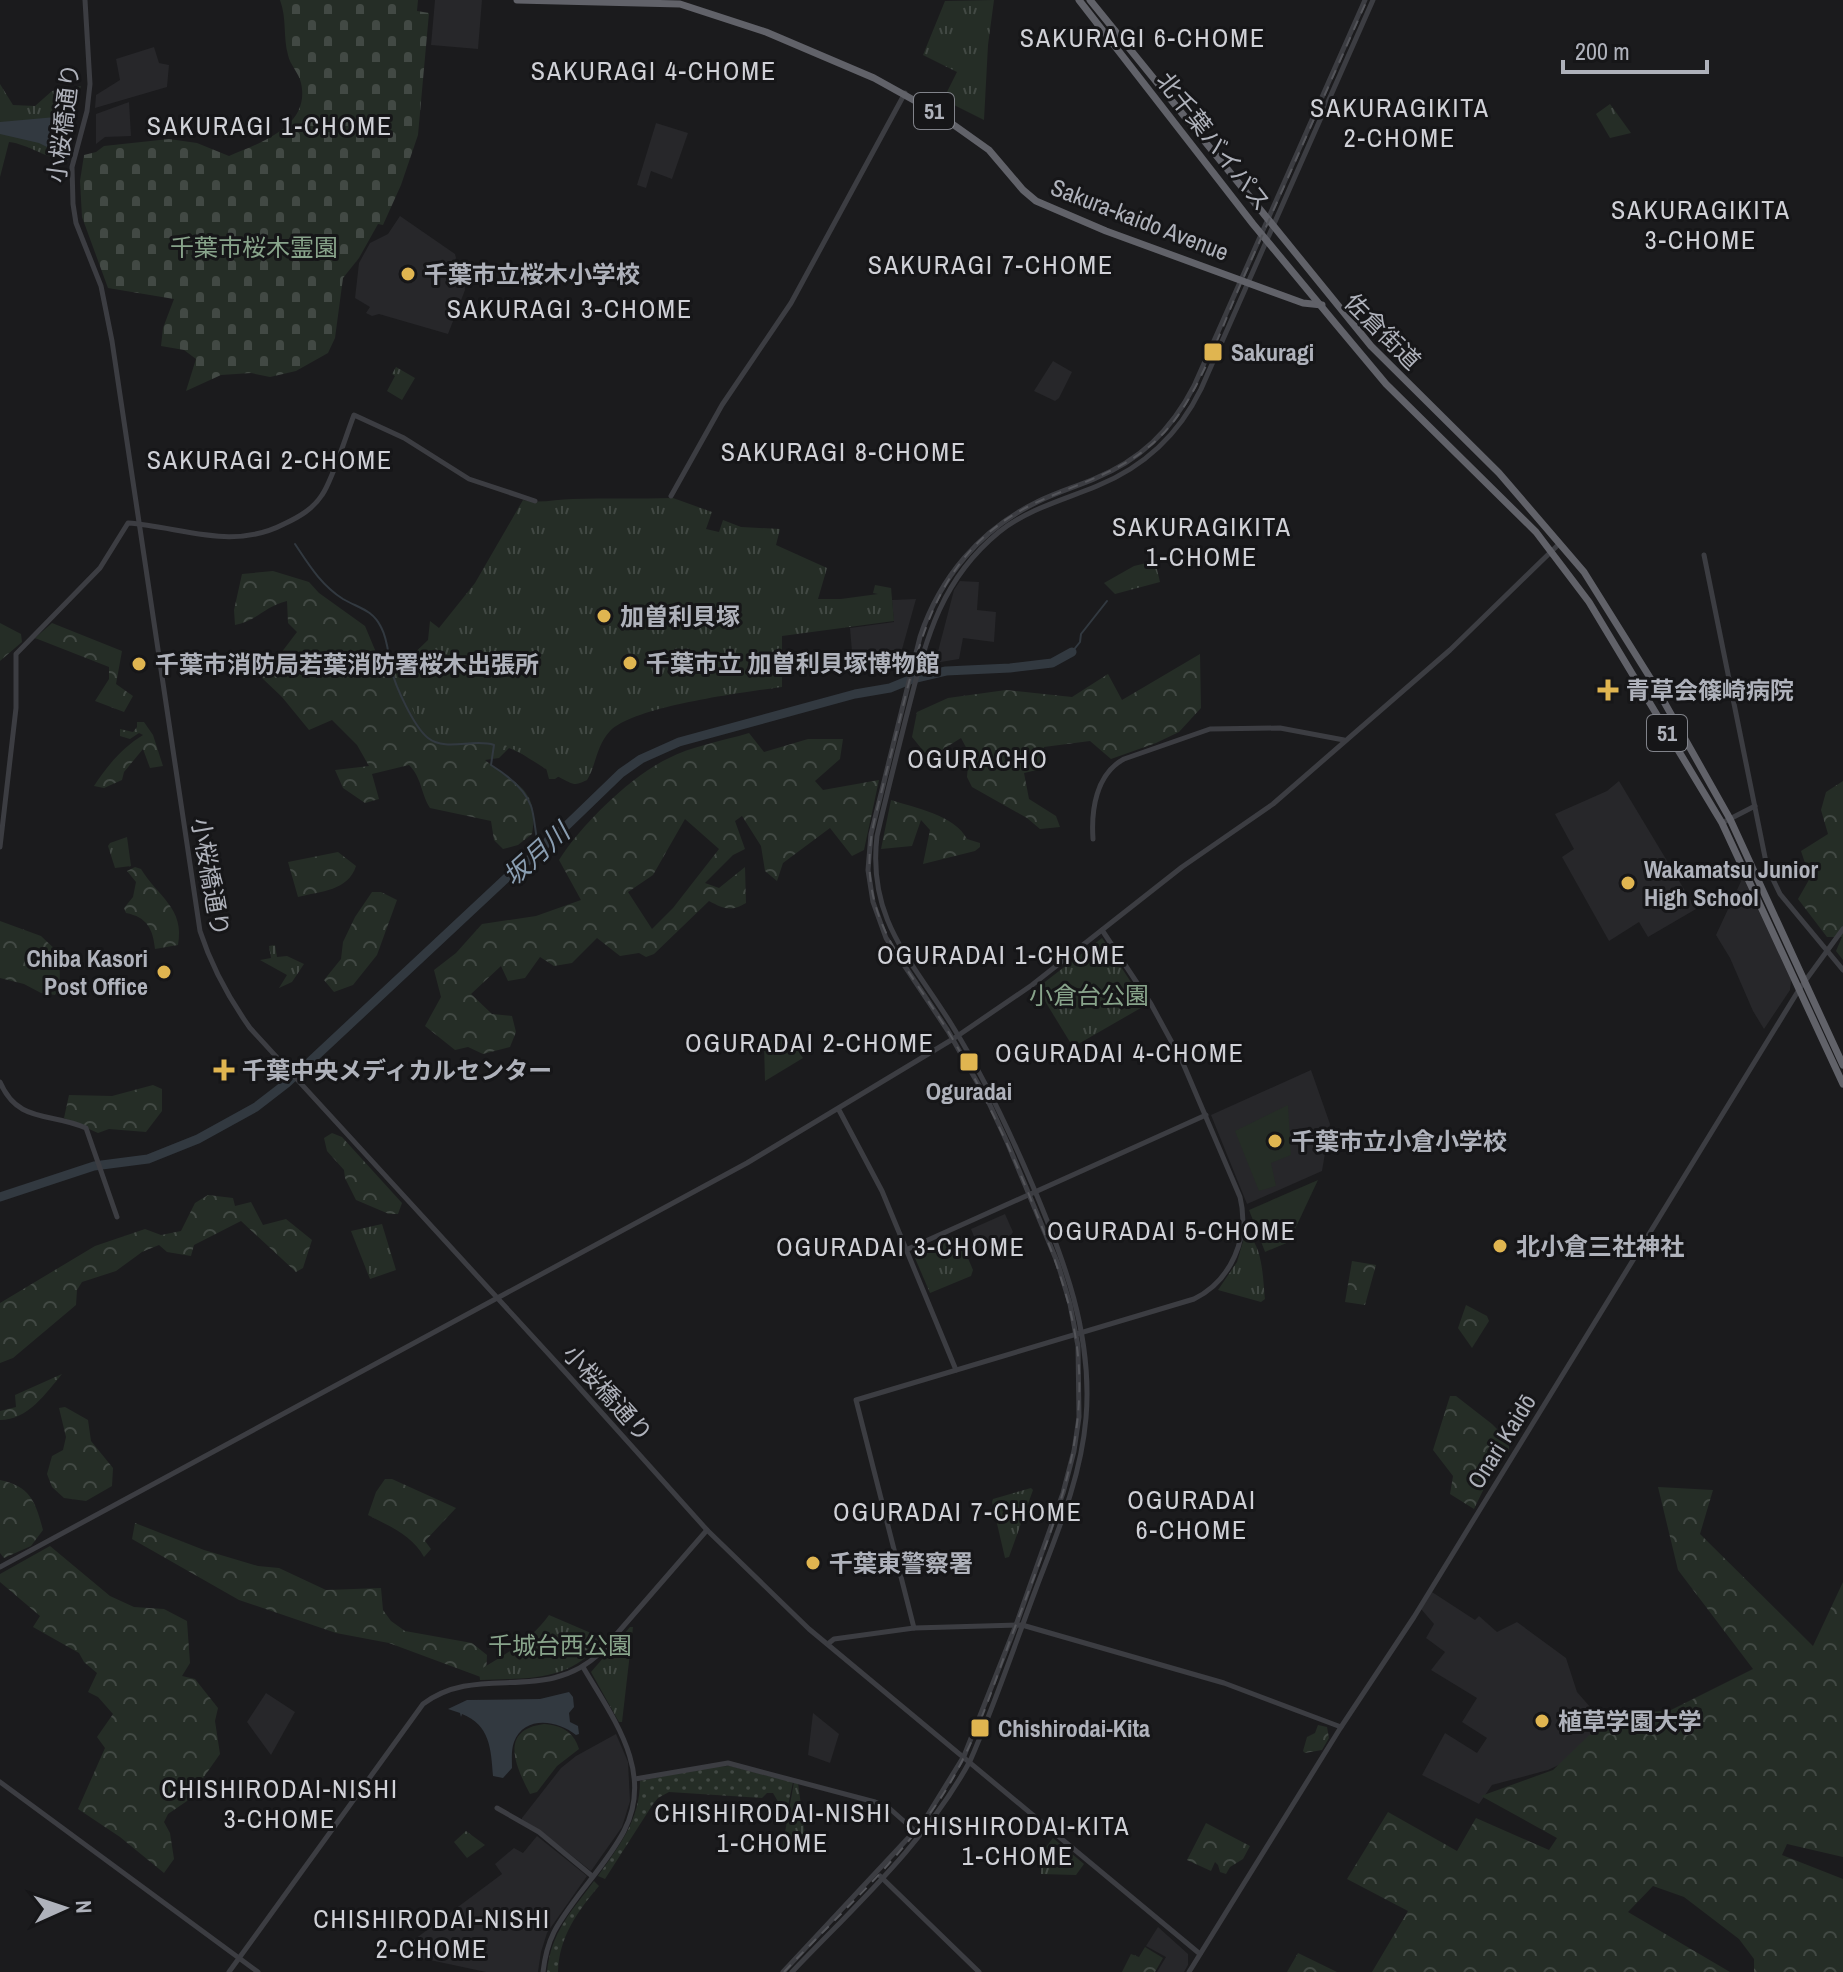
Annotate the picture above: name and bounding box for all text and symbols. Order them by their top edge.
district label: SAKURAGI 6-CHOME [1020,20,1266,55]
scale bar [1563,24,1707,74]
text: 200 m [1575,35,1630,67]
district label: SAKURAGI 4-CHOME [531,53,777,88]
street label: 小桜橋通り [40,61,86,185]
street label: 北千葉バイパス [1150,65,1278,217]
district label: SAKURAGIKITA 2-CHOME [1310,90,1490,155]
road number: 51 [914,93,954,129]
district label: SAKURAGI 1-CHOME [147,108,393,143]
street label: Sakura-kaido Avenue [1047,170,1233,268]
district label: SAKURAGIKITA 3-CHOME [1611,192,1791,257]
park label: 千葉市桜木霊園 [170,231,338,263]
district label: SAKURAGI 7-CHOME [868,247,1114,282]
place label: 千葉市立桜木小学校 [424,258,640,290]
marker: 千葉市立桜木小学校 [399,265,417,283]
street label: 佐倉街道 [1338,286,1428,376]
district label: SAKURAGI 3-CHOME [447,291,693,326]
place label: Sakuragi [1231,336,1314,368]
marker: Sakuragi [1202,341,1224,363]
district label: SAKURAGI 8-CHOME [721,434,967,469]
district label: SAKURAGI 2-CHOME [147,442,393,477]
district label: SAKURAGIKITA 1-CHOME [1112,509,1292,574]
place label: 加曽利貝塚 [620,600,740,632]
marker: 加曽利貝塚 [595,607,613,625]
place label: 千葉市立 加曽利貝塚博物館 [646,647,939,679]
place label: 千葉市消防局若葉消防署桜木出張所 [155,648,539,680]
marker: 千葉市立 加曽利貝塚博物館 [621,654,639,672]
marker: 千葉市消防局若葉消防署桜木出張所 [130,655,148,673]
place label: 青草会篠崎病院 [1626,674,1794,706]
marker: 青草会篠崎病院 [1597,679,1619,701]
road number: 51 [1647,715,1687,751]
district label: OGURACHO [907,741,1049,776]
water label: 坂月川 [495,813,579,893]
street label: 小桜橋通り [185,815,237,939]
place label: Wakamatsu Junior High School [1644,853,1819,913]
marker: Wakamatsu Junior High School [1619,874,1637,892]
district label: OGURADAI 1-CHOME [877,937,1127,972]
place label: Chiba Kasori Post Office [27,942,148,1002]
marker: Chiba Kasori Post Office [155,963,173,981]
park label: 小倉台公園 [1029,979,1149,1011]
district label: OGURADAI 2-CHOME [685,1025,935,1060]
district label: OGURADAI 4-CHOME [995,1035,1245,1070]
marker: Oguradai [958,1051,980,1073]
place label: 千葉中央メディカルセンター [242,1054,552,1086]
marker: 千葉中央メディカルセンター [213,1059,235,1081]
place label: Oguradai [926,1075,1012,1107]
place label: 千葉市立小倉小学校 [1291,1125,1507,1157]
marker: 千葉市立小倉小学校 [1266,1132,1284,1150]
district label: OGURADAI 5-CHOME [1047,1213,1297,1248]
district label: OGURADAI 3-CHOME [776,1229,1026,1264]
place label: 北小倉三社神社 [1516,1230,1684,1262]
marker: 北小倉三社神社 [1491,1237,1509,1255]
street label: 小桜橋通り [556,1338,660,1448]
street label: Onari Kaidō [1459,1388,1543,1494]
district label: OGURADAI 6-CHOME [1127,1482,1257,1547]
district label: OGURADAI 7-CHOME [833,1494,1083,1529]
place label: 千葉東警察署 [829,1547,973,1579]
marker: 千葉東警察署 [804,1554,822,1572]
park label: 千城台西公園 [488,1629,632,1661]
place label: 植草学園大学 [1558,1705,1702,1737]
place label: Chishirodai-Kita [998,1712,1150,1744]
marker: 植草学園大学 [1533,1712,1551,1730]
marker: Chishirodai-Kita [969,1717,991,1739]
district label: CHISHIRODAI-NISHI 3-CHOME [161,1771,399,1836]
district label: CHISHIRODAI-NISHI 1-CHOME [654,1795,892,1860]
district label: CHISHIRODAI-KITA 1-CHOME [906,1808,1130,1873]
north arrow [24,1868,104,1948]
text: N [69,1900,99,1914]
district label: CHISHIRODAI-NISHI 2-CHOME [313,1901,551,1966]

